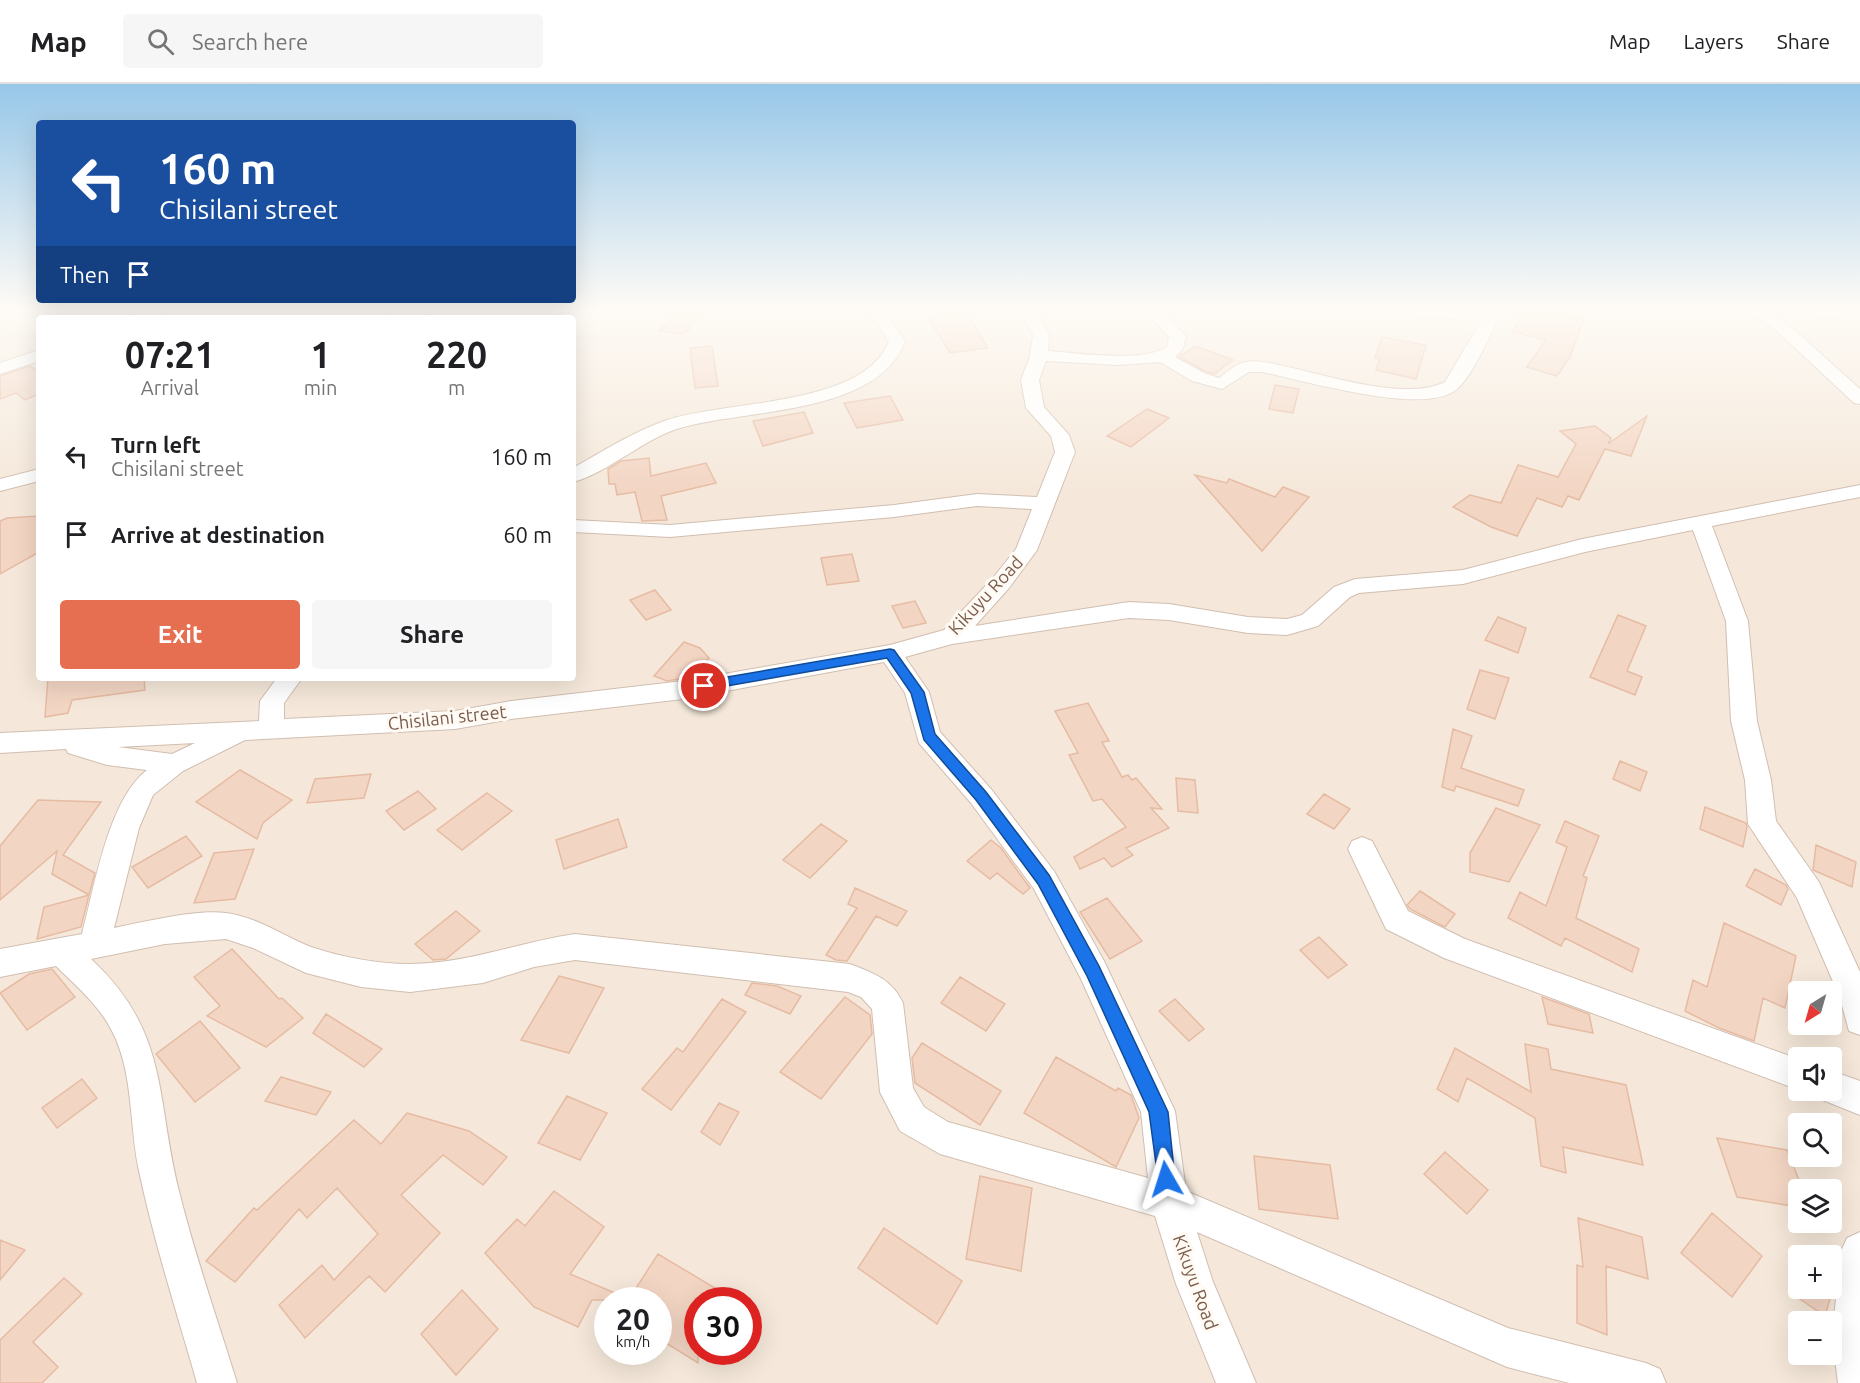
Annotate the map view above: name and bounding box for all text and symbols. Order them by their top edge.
search box [123,14,543,68]
icon: search [144,25,177,58]
text: Map [30,26,87,57]
text: Search here [192,29,308,54]
text: Map [1609,29,1650,53]
text: Layers [1683,29,1744,53]
text: Share [1777,29,1830,53]
icon: left [60,144,138,222]
text: 160 m [159,145,276,192]
text: Chisilani street [159,194,338,224]
icon: arrive [122,258,155,291]
text: Then [60,262,110,287]
text: 07:21 [125,334,215,375]
text: 1 [310,334,331,375]
text: 220 [426,334,487,375]
text: Arrival [141,376,199,399]
text: min [304,376,337,399]
text: m [448,376,465,399]
text: Turn left [111,432,201,457]
icon: left [60,440,93,473]
text: 160 m [491,444,552,469]
text: Chisilani street [111,457,244,480]
icon: arrive [60,518,93,551]
text: Arrive at destination [111,522,325,547]
text: 60 m [503,522,552,547]
street label: Kikuyu Road [944,552,1026,638]
button: Exit [60,600,300,669]
button: Share [312,600,552,669]
pin [678,660,729,711]
icon: arrive [687,669,720,702]
street label: Chisilani street [387,701,507,733]
north arrow [1788,981,1842,1035]
map controls [1788,981,1842,1365]
button: sound [1788,1047,1842,1101]
button: search [1788,1113,1842,1167]
position arrow [1134,1147,1198,1211]
button: layers [1788,1179,1842,1233]
street label: Kikuyu Road [1170,1232,1222,1332]
button: + [1788,1245,1842,1299]
speed limit sign: 30 [684,1287,762,1365]
text: 20 [616,1302,650,1336]
button: − [1788,1311,1842,1365]
text: km/h [616,1333,650,1350]

